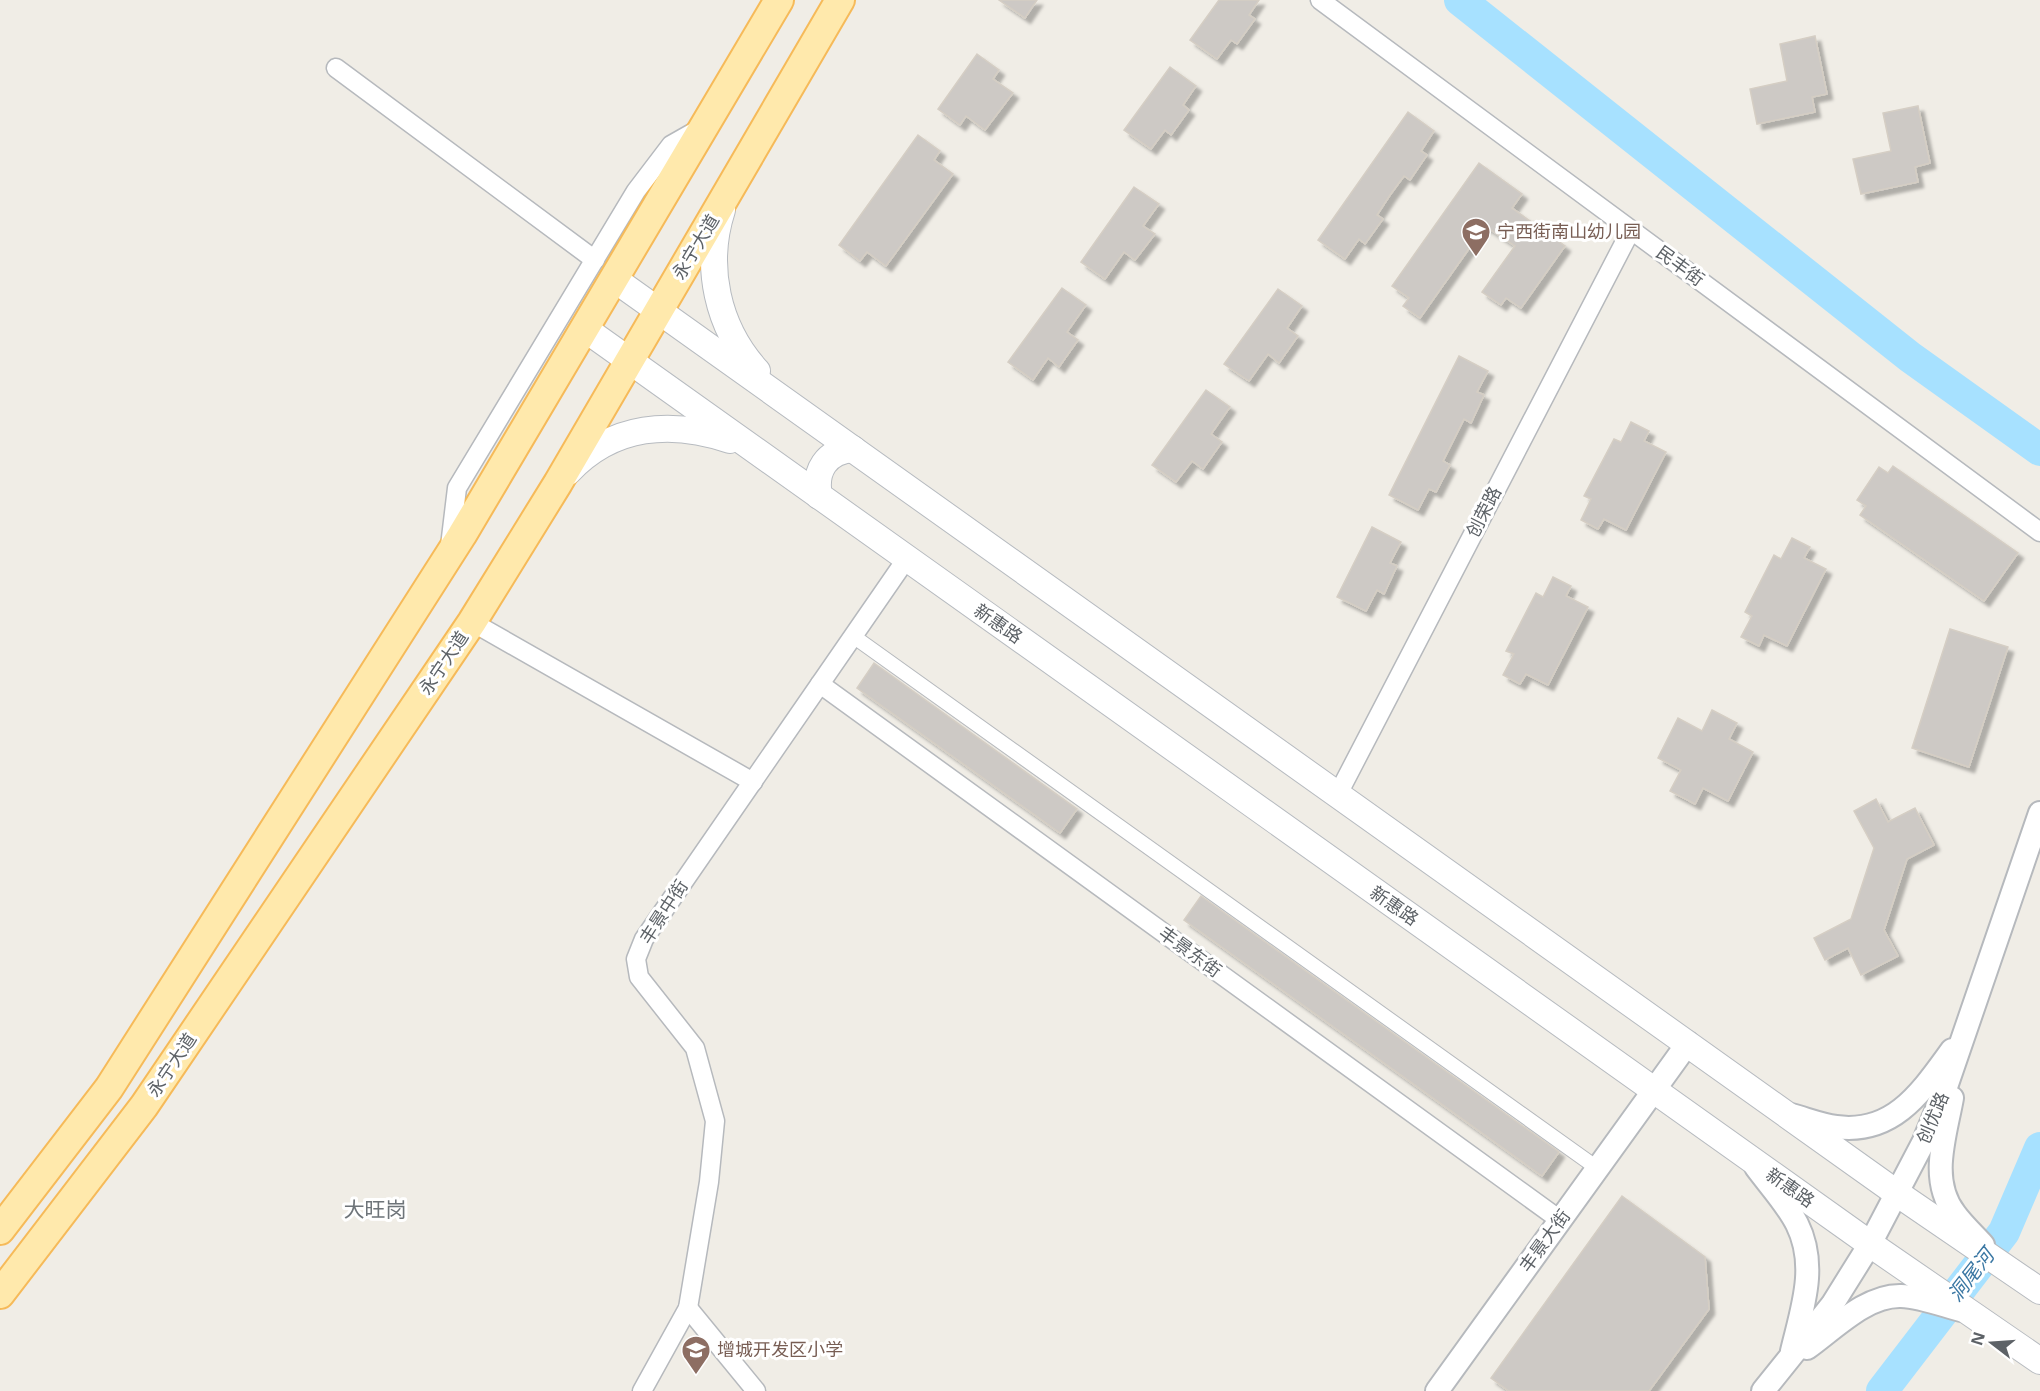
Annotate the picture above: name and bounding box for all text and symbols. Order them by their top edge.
street label: 永宁大道 [666,209,724,284]
school or university icon: 宁西街南山幼儿园 [1460,216,1492,258]
place label: 宁西街南山幼儿园 [1497,219,1641,243]
street label: 民丰街 [1652,240,1709,291]
street label: 创荣路 [1460,482,1506,541]
street label: 新惠路 [970,598,1028,648]
street label: 永宁大道 [413,626,473,699]
street label: 丰景中街 [633,875,693,948]
street label: 新惠路 [1366,880,1424,930]
street label: 丰景东街 [1154,920,1227,982]
street label: 永宁大道 [141,1028,201,1101]
street label: 创优路 [1910,1088,1954,1147]
street label: 新惠路 [1762,1162,1820,1212]
district label: 大旺岗 [344,1195,407,1223]
street label: 丰景大街 [1513,1204,1575,1277]
water label: 洞尾河 [1941,1240,2002,1307]
north arrow [1962,1313,2022,1373]
text: N [1965,1329,1990,1348]
school or university icon: 增城开发区小学 [680,1334,712,1376]
place label: 增城开发区小学 [717,1337,843,1361]

